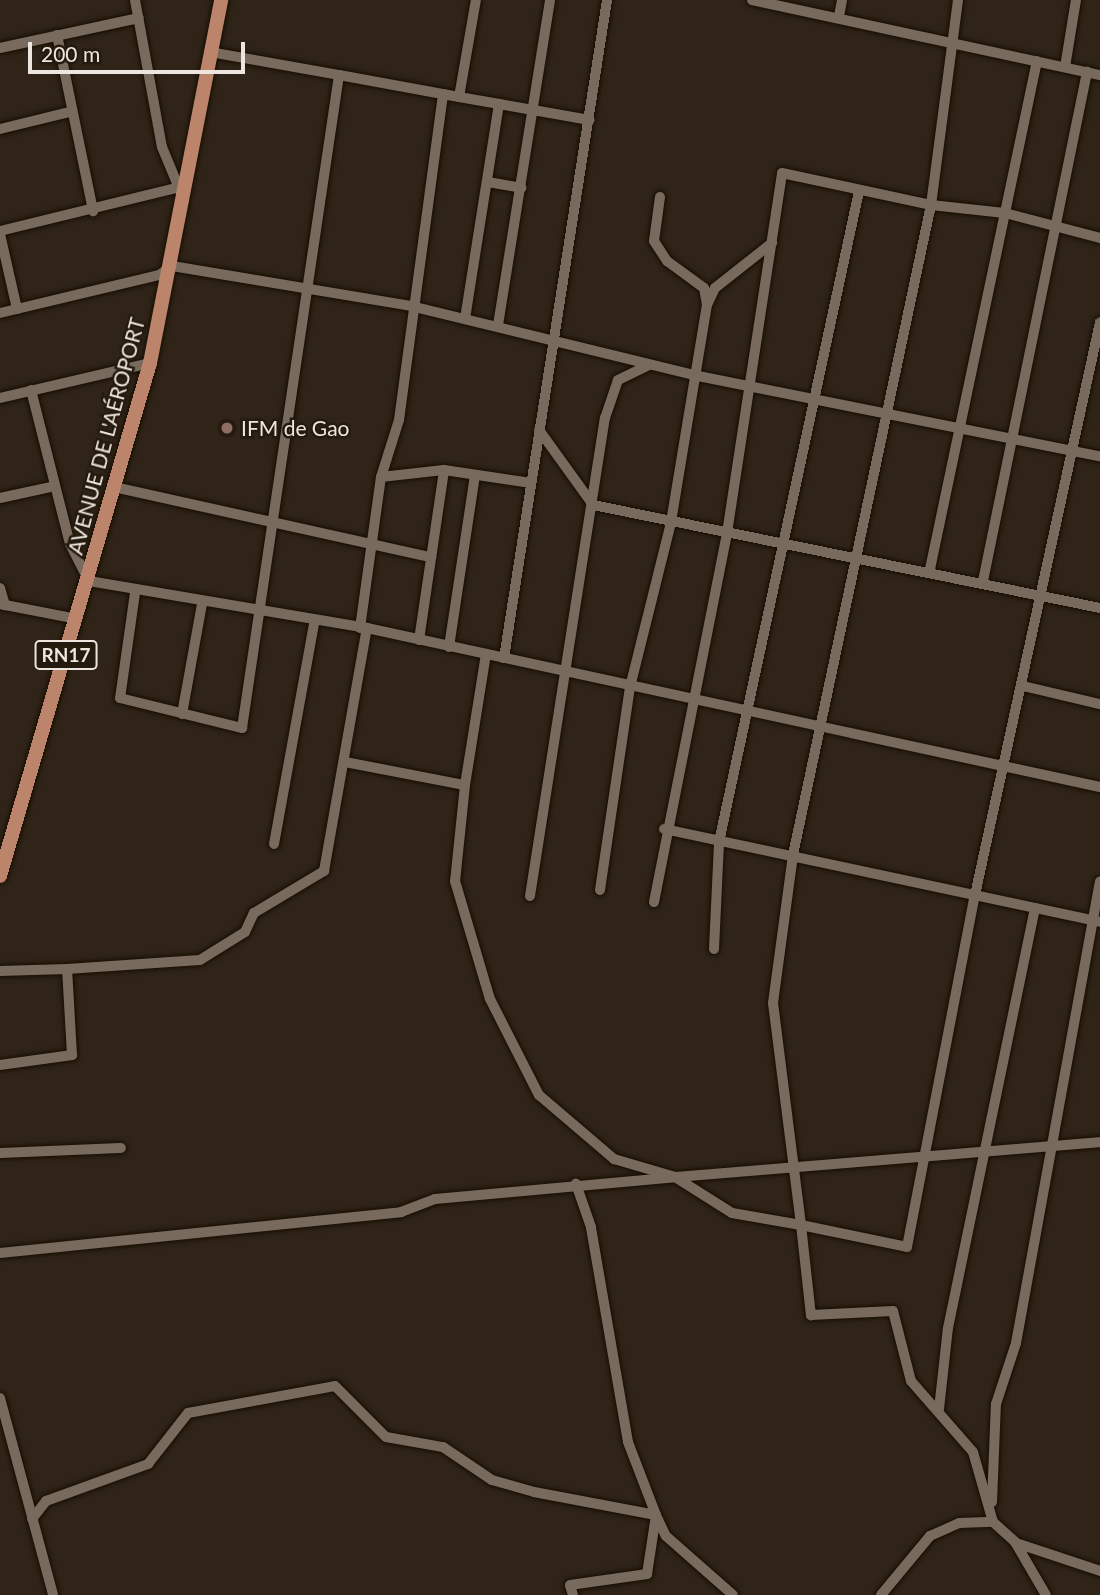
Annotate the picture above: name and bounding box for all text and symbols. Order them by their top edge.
scale bar [32,28,248,72]
text: 200 m [41,41,100,66]
street label: AVENUE DE L'AÉROPORT [62,315,150,557]
place label: IFM de Gao [241,415,349,441]
marker: IFM de Gao [219,420,235,436]
road number: RN17 [34,640,98,670]

